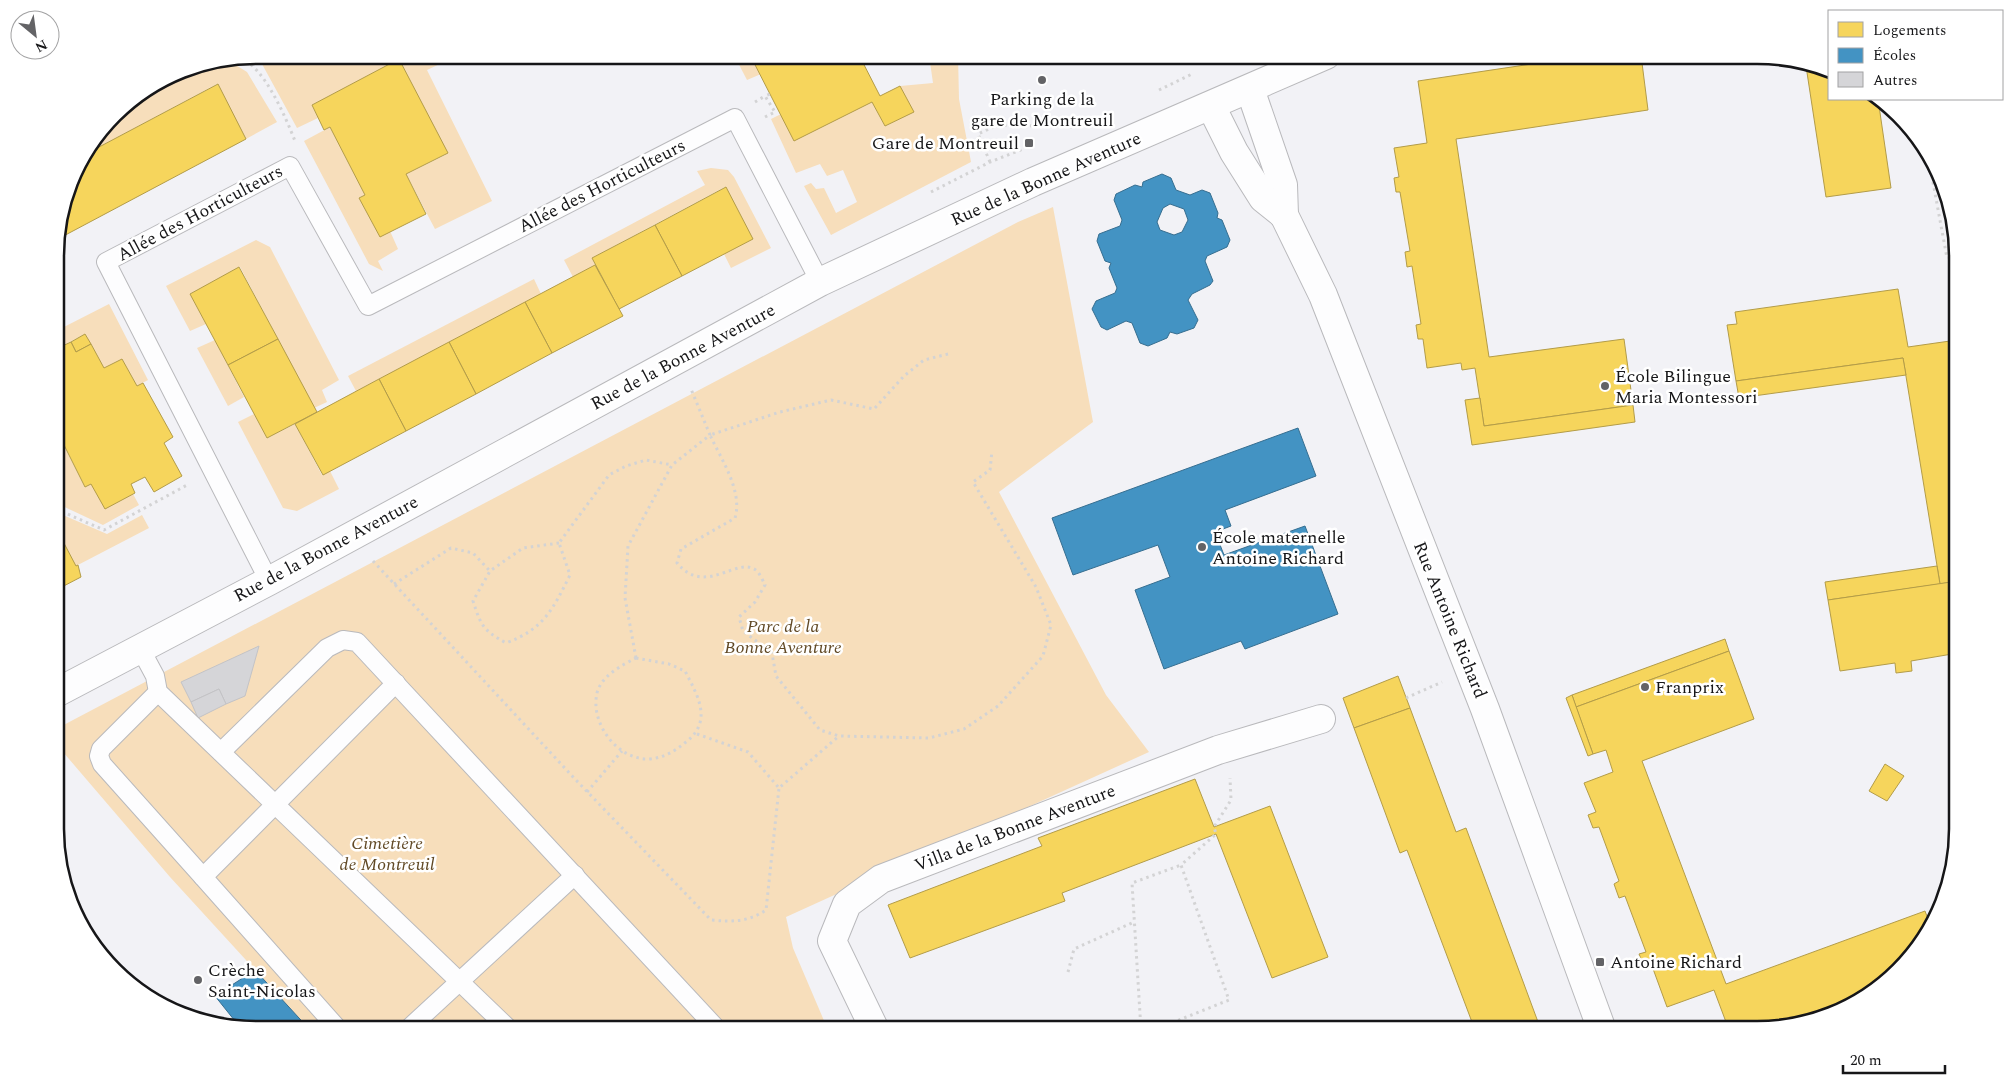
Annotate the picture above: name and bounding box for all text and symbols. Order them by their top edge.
north arrow [10,10,60,60]
legend [1828,10,2003,100]
text: Logements [1873,19,1947,42]
text: N [31,34,51,58]
text: Écoles [1873,44,1916,67]
text: Autres [1873,69,1918,92]
marker: Parking de la gare de Montreuil [1036,74,1048,86]
place label: Parking de la gare de Montreuil [971,86,1113,134]
street label: Rue de la Bonne Aventure [946,125,1146,233]
place label: Gare de Montreuil [872,130,1019,157]
street label: Allée des Horticulteurs [514,132,690,240]
marker: Gare de Montreuil [1023,137,1035,149]
street label: Allée des Horticulteurs [112,158,288,268]
street label: Rue de la Bonne Aventure [586,297,780,417]
place label: École Bilingue Maria Montessori [1615,363,1758,411]
marker: École Bilingue Maria Montessori [1599,380,1611,392]
street label: Rue de la Bonne Aventure [229,489,423,609]
place label: École maternelle Antoine Richard [1212,524,1346,572]
street label: Rue Antoine Richard [1406,537,1494,703]
marker: École maternelle Antoine Richard [1196,541,1208,553]
park label: Parc de la Bonne Aventure [724,613,842,661]
place label: Franprix [1655,674,1724,701]
marker: Franprix [1639,681,1651,693]
street label: Villa de la Bonne Aventure [910,777,1120,879]
park label: Cimetière de Montreuil [339,830,435,878]
place label: Antoine Richard [1610,949,1742,976]
marker: Antoine Richard [1594,956,1606,968]
place label: Crèche Saint-Nicolas [208,957,316,1005]
marker: Crèche Saint-Nicolas [192,974,204,986]
scale bar [1843,1042,1946,1074]
text: 20 m [1850,1049,1882,1072]

